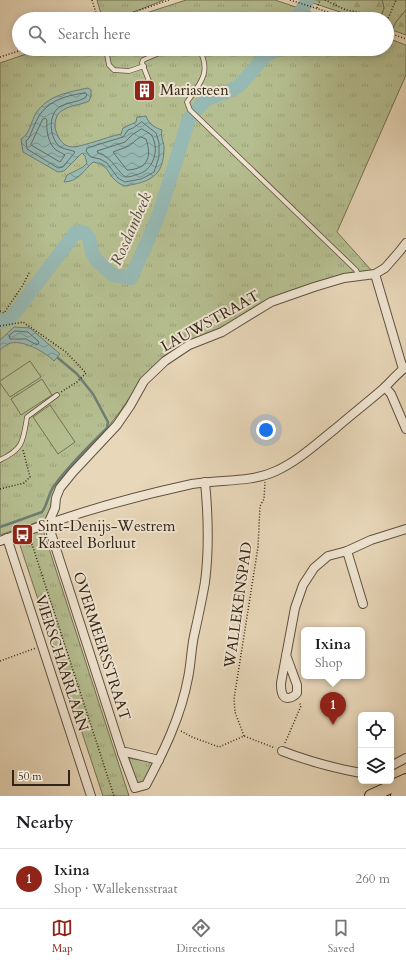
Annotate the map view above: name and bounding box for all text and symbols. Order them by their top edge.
search box [12,12,394,56]
icon: search [26,23,48,45]
text: Search here [58,24,131,44]
building icon: Mariasteen [132,77,158,103]
place label: Mariasteen [160,80,229,100]
water label: Rosdambeek [105,189,157,269]
street label: LAUWSTRAAT [157,286,263,356]
your location [256,420,276,440]
place label: Sint-Denijs-Westrem Kasteel Borluut [38,516,176,553]
bus stop icon: Sint-Denijs-Westrem Kasteel Borluut [10,522,36,548]
street label: WALLEKENSPAD [219,541,257,670]
street label: OVERMEERSSTRAAT [68,569,136,723]
street label: VIERSCHAARLAAN [31,592,94,734]
popup [301,627,365,679]
text: Ixina [315,634,351,654]
text: Shop [315,654,343,672]
pin: 1 [320,692,346,725]
map controls [358,712,394,784]
button: locate [358,712,394,748]
button: layers [358,748,394,784]
scale bar [12,768,70,787]
text: 50 m [18,769,42,784]
text: Nearby [16,811,73,834]
text: Ixina [54,860,90,880]
text: 1 [26,870,32,888]
text: 260 m [356,870,390,888]
text: Shop · Wallekensstraat [54,880,178,898]
tab: Map [51,917,73,956]
tab: Directions [176,917,225,956]
tab: Saved [328,917,355,956]

